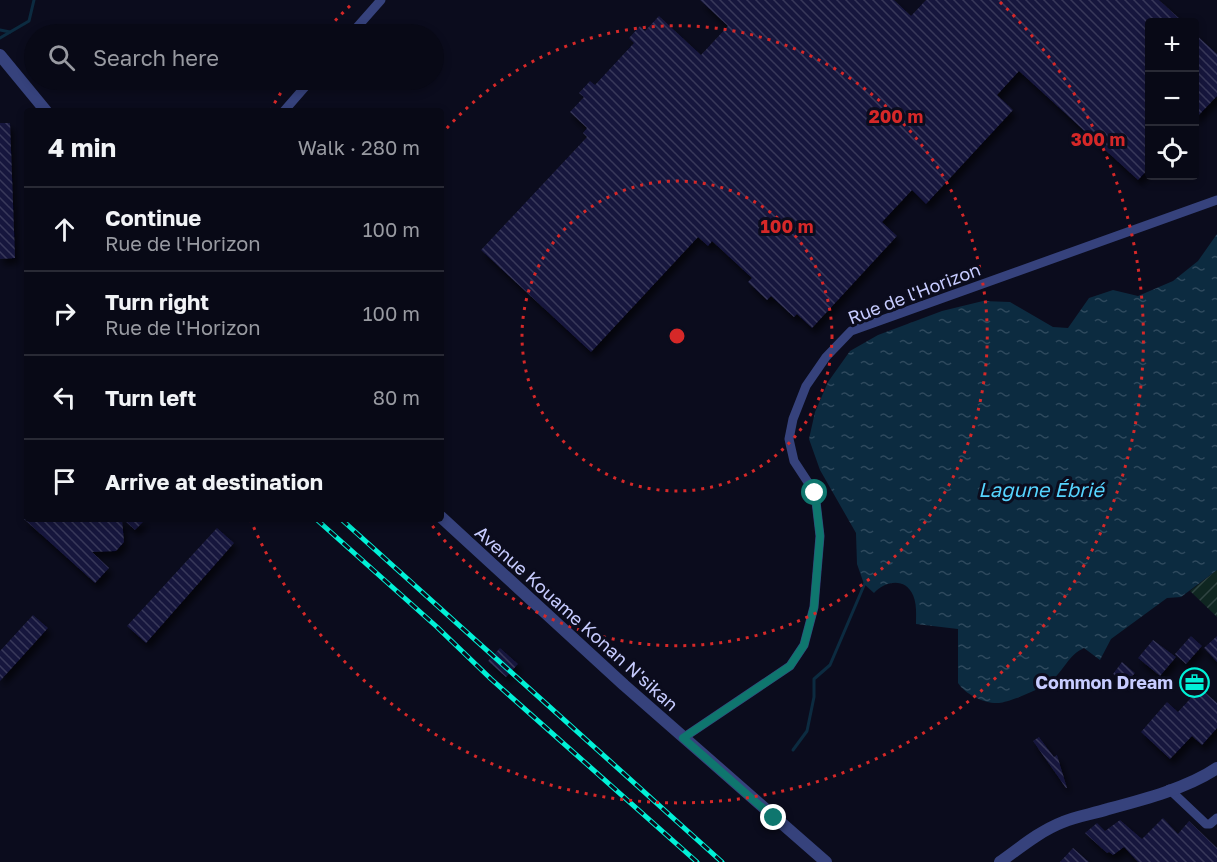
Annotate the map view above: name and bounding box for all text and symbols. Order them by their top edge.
map controls [1145,18,1199,180]
button: + [1145,18,1199,72]
search box [24,24,444,90]
icon: search [45,41,78,74]
text: Search here [93,44,219,71]
button: − [1145,72,1199,126]
text: 200 m [869,105,923,127]
button: locate [1145,126,1199,180]
text: 300 m [1071,128,1125,150]
text: 4 min [48,132,116,163]
text: Walk · 280 m [298,135,420,159]
text: Continue [105,204,201,231]
icon: ahead [48,213,81,246]
text: 100 m [761,215,813,237]
text: 100 m [363,217,420,241]
text: Rue de l'Horizon [105,231,261,255]
street label: Rue de l'Horizon [845,258,983,328]
text: Turn right [105,288,209,315]
icon: right [48,297,81,330]
text: 100 m [363,301,420,325]
text: Rue de l'Horizon [105,315,261,339]
centre of rings [667,326,687,346]
icon: left [48,381,81,414]
text: Turn left [105,384,196,411]
text: 80 m [373,385,420,409]
icon: arrive [48,465,81,498]
text: Arrive at destination [105,468,323,495]
water label: Lagune Ébrié [978,477,1106,502]
route start [801,479,827,505]
street label: Avenue Kouame Konan N'sikan [471,521,683,715]
office icon: Common Dream [1178,666,1210,698]
place label: Common Dream [1035,671,1173,693]
route end [760,804,786,830]

